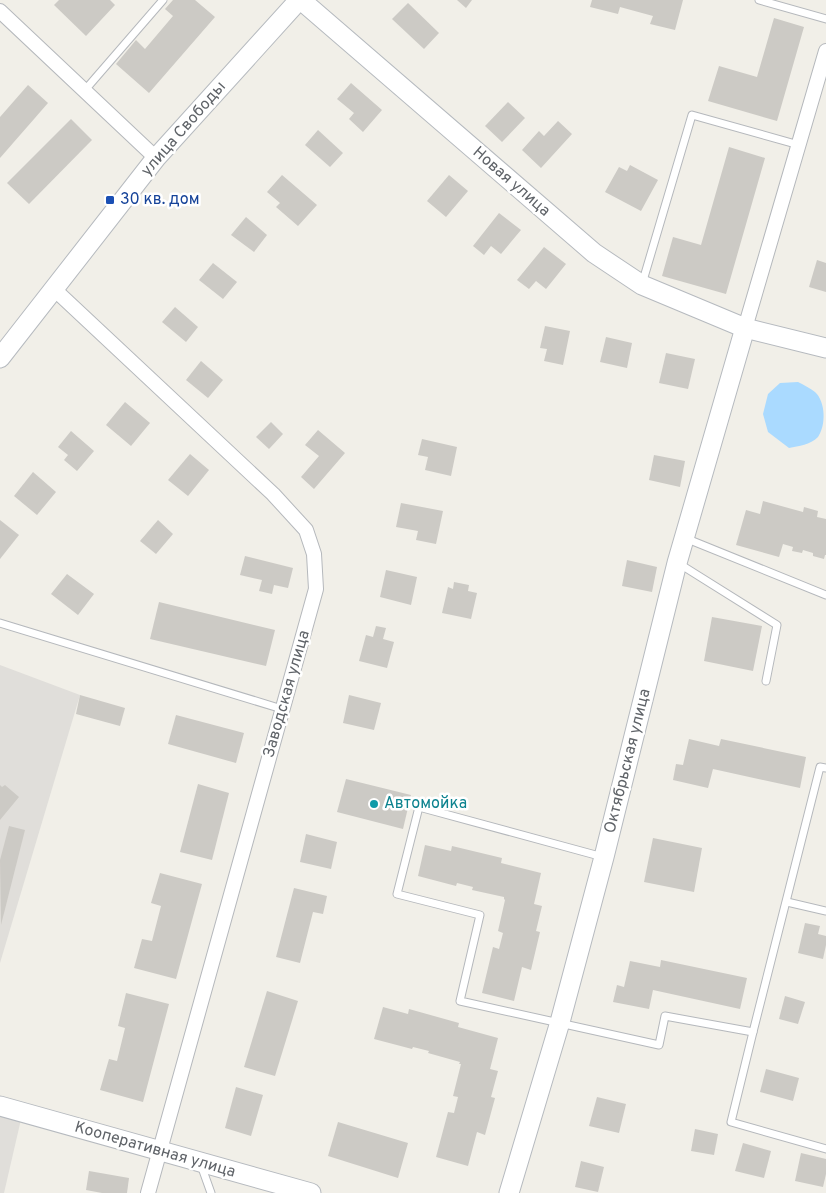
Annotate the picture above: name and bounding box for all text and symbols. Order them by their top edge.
street label: улица Свободы [137,77,231,181]
street label: Новая улица [468,143,554,221]
place label: 30 кв. дом [120,190,200,210]
marker: 30 кв. дом [104,194,116,206]
street label: Заводская улица [259,628,315,760]
street label: Октябрьская улица [600,687,656,835]
place label: Автомойка [384,794,467,814]
marker: Автомойка [368,798,380,810]
street label: Кооперативная улица [72,1117,238,1183]

